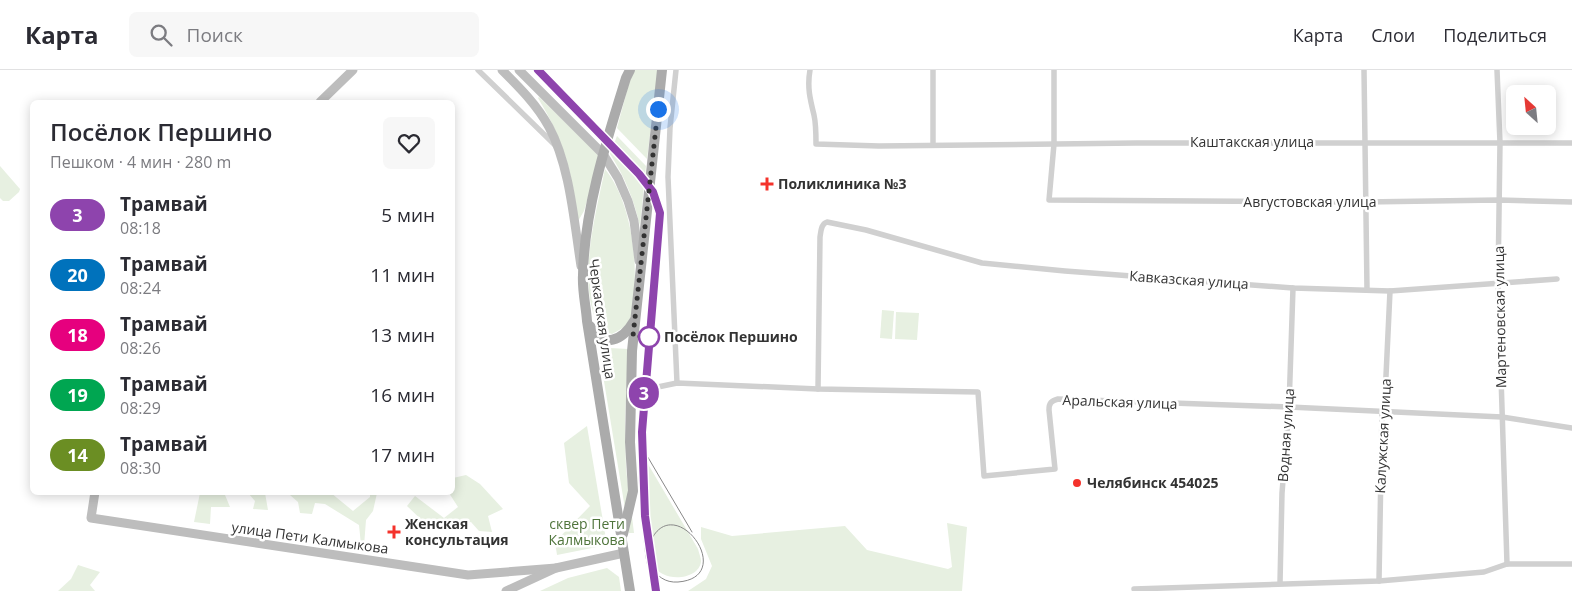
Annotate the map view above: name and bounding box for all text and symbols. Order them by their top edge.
search box [129,12,479,57]
text: Карта [25,18,99,51]
icon: search [147,21,175,49]
text: Поиск [187,22,243,48]
text: Карта [1293,23,1343,47]
text: Слои [1371,23,1415,47]
text: Поделиться [1443,23,1547,47]
north arrow [1506,85,1556,135]
map controls [1506,85,1556,135]
your location [646,97,671,122]
text: Посёлок Першино [50,115,272,148]
button: heart [383,117,435,169]
street label: Каштакская улица [1190,132,1314,151]
text: Пешком · 4 мин · 280 m [50,151,231,173]
place label: Поликлиника №3 [778,174,907,193]
marker: Поликлиника №3 [760,177,774,191]
text: Трамвай [120,191,208,217]
street label: Августовская улица [1243,192,1377,211]
text: 5 мин [381,202,435,228]
text: 3 [72,203,83,227]
text: 08:18 [120,217,161,239]
street label: Мартеновская улица [1489,246,1510,388]
text: Трамвай [120,251,208,277]
street label: Черкасская улица [585,257,620,380]
text: 11 мин [370,262,435,288]
text: 20 [67,263,88,287]
street label: Кавказская улица [1129,266,1249,293]
text: 08:24 [120,277,161,299]
text: Трамвай [120,311,208,337]
text: 13 мин [370,322,435,348]
text: 18 [67,323,88,347]
marker: Посёлок Першино [638,326,660,348]
place label: Посёлок Першино [664,327,798,346]
text: 08:26 [120,337,161,359]
text: Трамвай [120,371,208,397]
line badge: 3 [628,377,660,409]
street label: Калужская улица [1370,378,1395,494]
text: 3 [639,381,649,405]
text: 16 мин [370,382,435,408]
text: 19 [67,383,88,407]
street label: Водная улица [1273,387,1298,483]
street label: Аральская улица [1062,390,1178,413]
text: 08:29 [120,397,161,419]
text: Трамвай [120,431,208,457]
text: 17 мин [370,442,435,468]
text: 14 [67,443,88,467]
text: 08:30 [120,457,161,479]
place label: Челябинск 454025 [1087,473,1218,492]
marker: Челябинск 454025 [1071,477,1083,489]
place label: Женская консультация [405,514,509,549]
park label: сквер Пети Калмыкова [549,514,625,549]
street label: улица Пети Калмыкова [230,517,390,558]
marker: Женская консультация [387,525,401,539]

